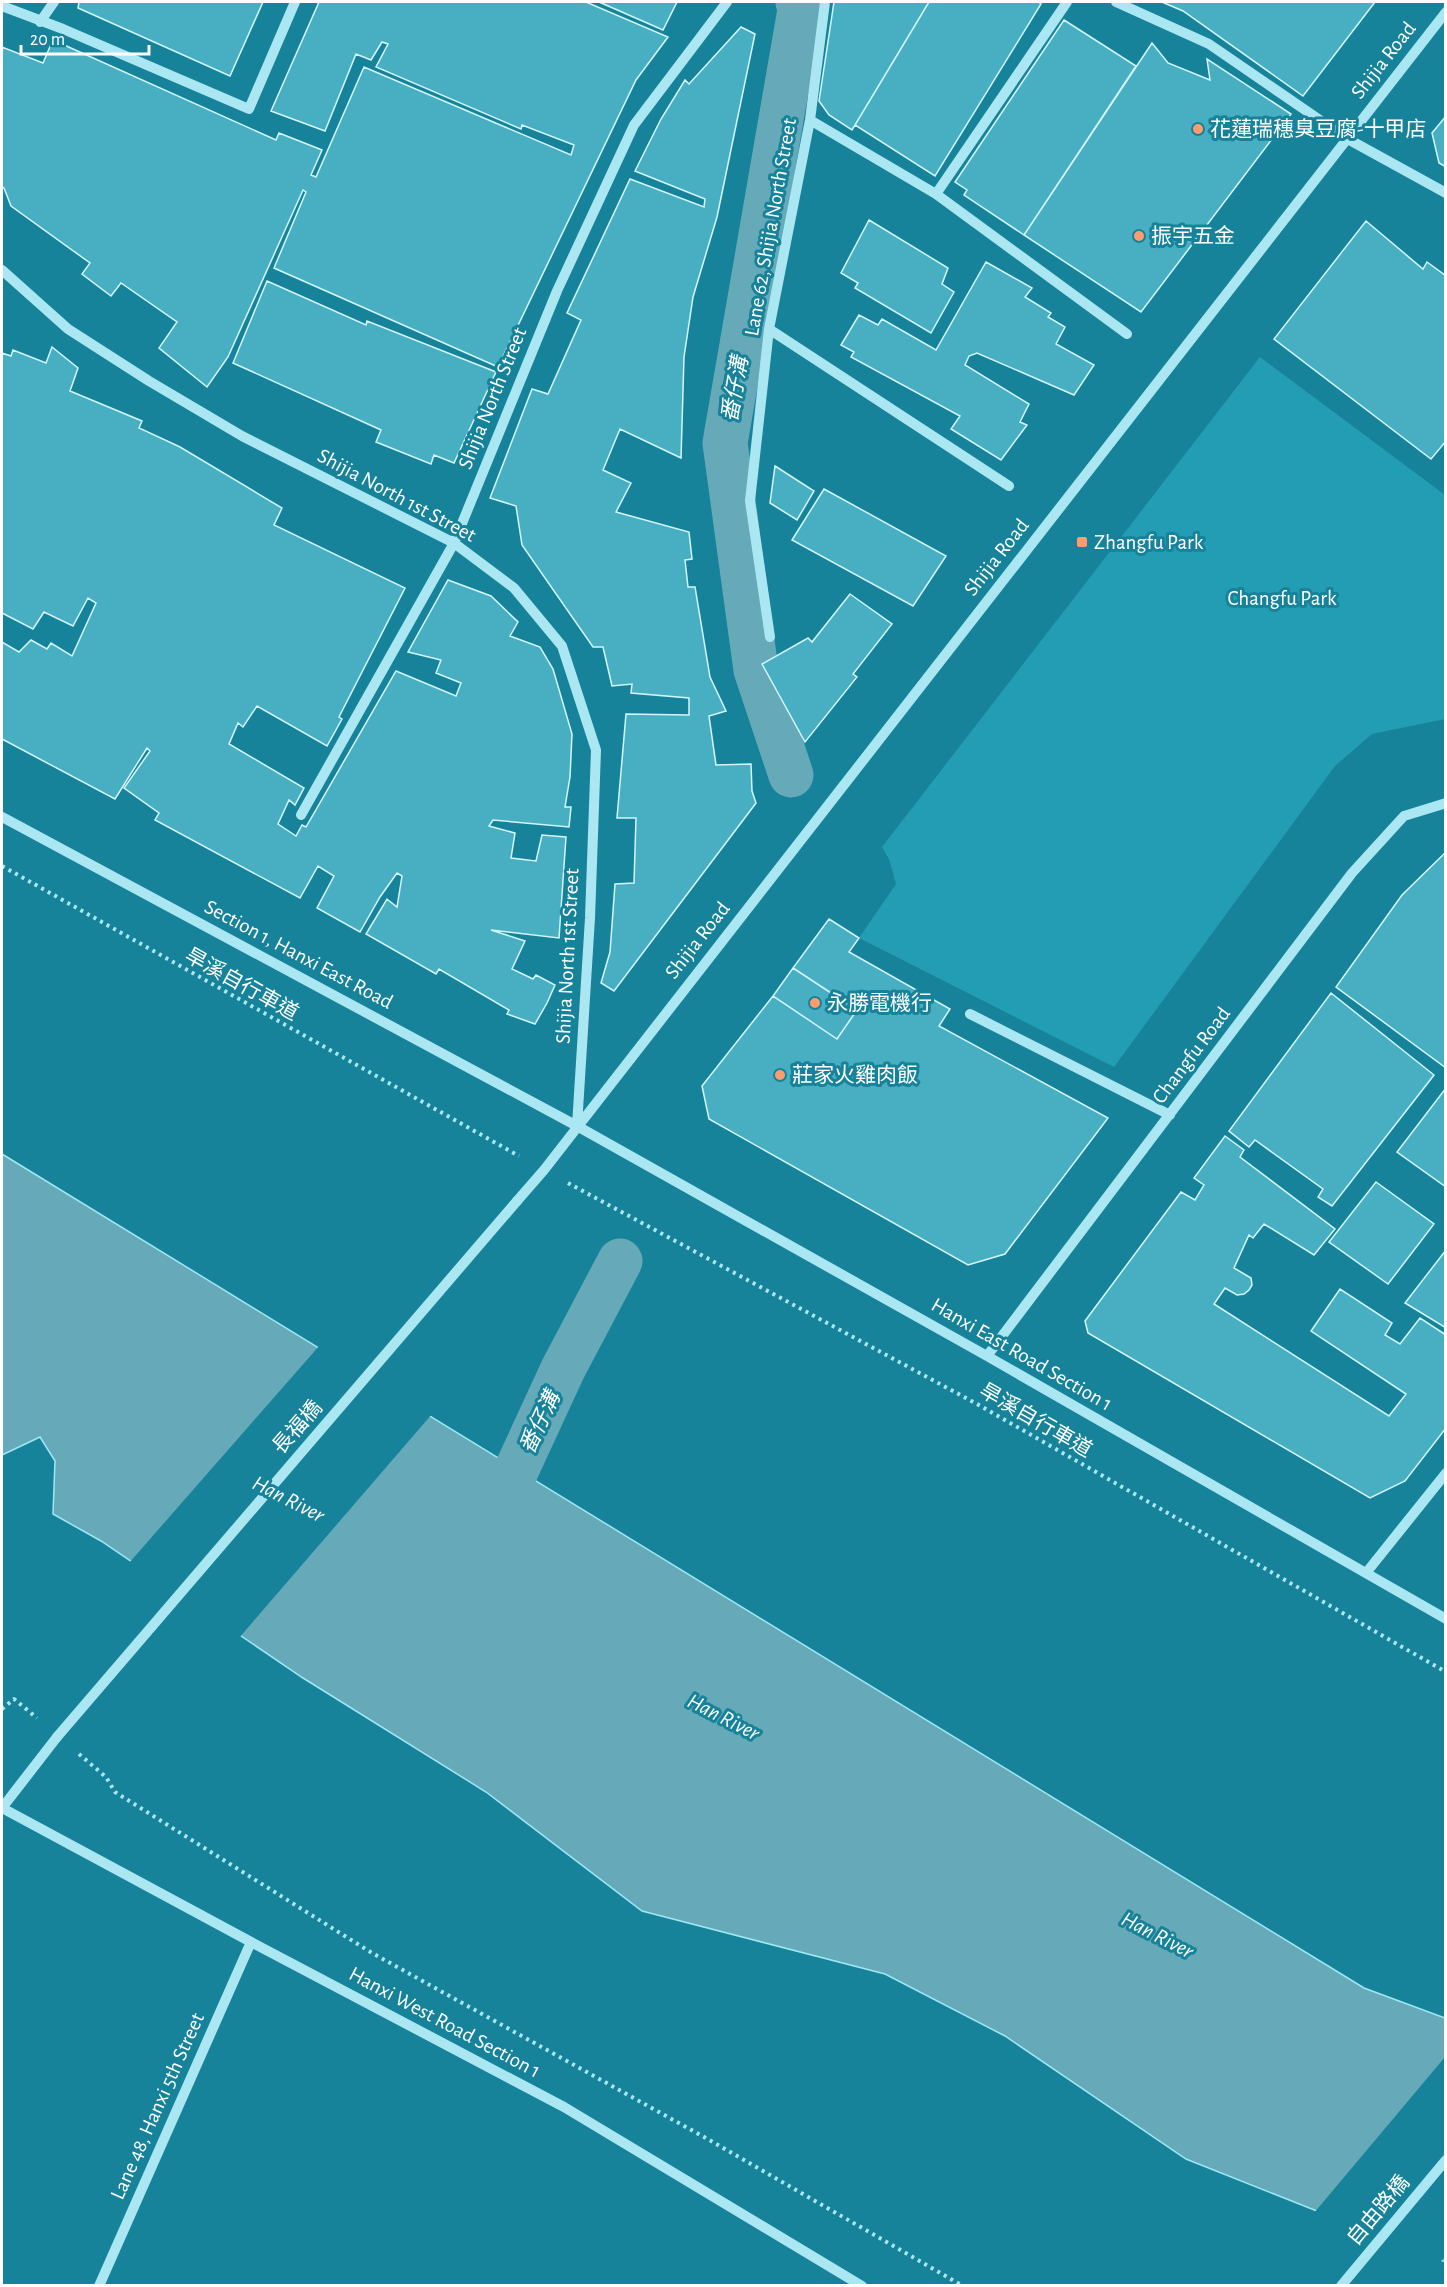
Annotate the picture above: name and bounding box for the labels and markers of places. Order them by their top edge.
place label: 花蓮瑞穗臭豆腐-十甲店 [1210,118,1426,140]
marker: 花蓮瑞穗臭豆腐-十甲店 [1191,122,1205,136]
place label: 振宇五金 [1151,225,1235,247]
marker: 振宇五金 [1132,229,1146,243]
place label: Zhangfu Park [1094,532,1204,553]
marker: Zhangfu Park [1075,535,1089,549]
place label: 永勝電機行 [827,992,932,1014]
marker: 永勝電機行 [808,996,822,1010]
place label: 莊家火雞肉飯 [792,1064,918,1086]
marker: 莊家火雞肉飯 [773,1068,787,1082]

